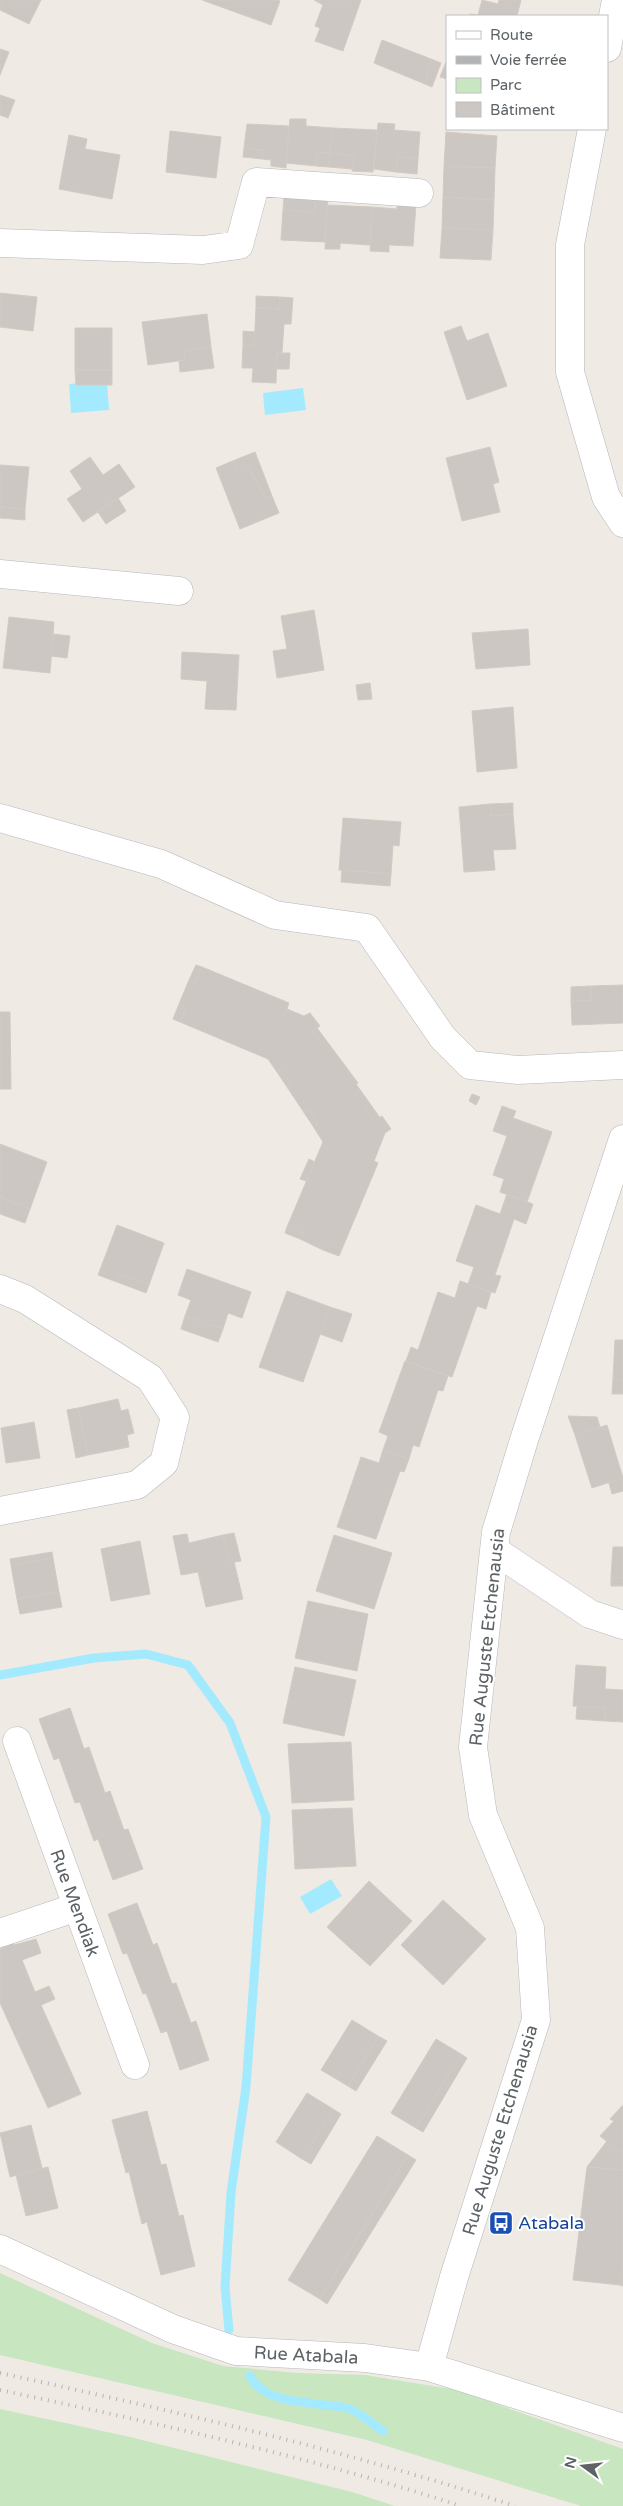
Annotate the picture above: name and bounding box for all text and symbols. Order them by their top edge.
legend [446,15,608,130]
text: Route [490,26,533,44]
text: Voie ferrée [490,51,567,69]
text: Parc [490,76,522,94]
text: Bâtiment [490,101,555,119]
street label: Rue Auguste Etchenausia [465,1527,509,1747]
street label: Rue Mendiak [45,1846,105,1960]
street label: Rue Auguste Etchenausia [457,2022,543,2238]
bus stop icon: Atabala [488,2210,514,2236]
place label: Atabala [518,2212,584,2234]
street label: Rue Atabala [253,2341,359,2369]
north arrow [558,2441,608,2491]
text: N [561,2455,581,2470]

